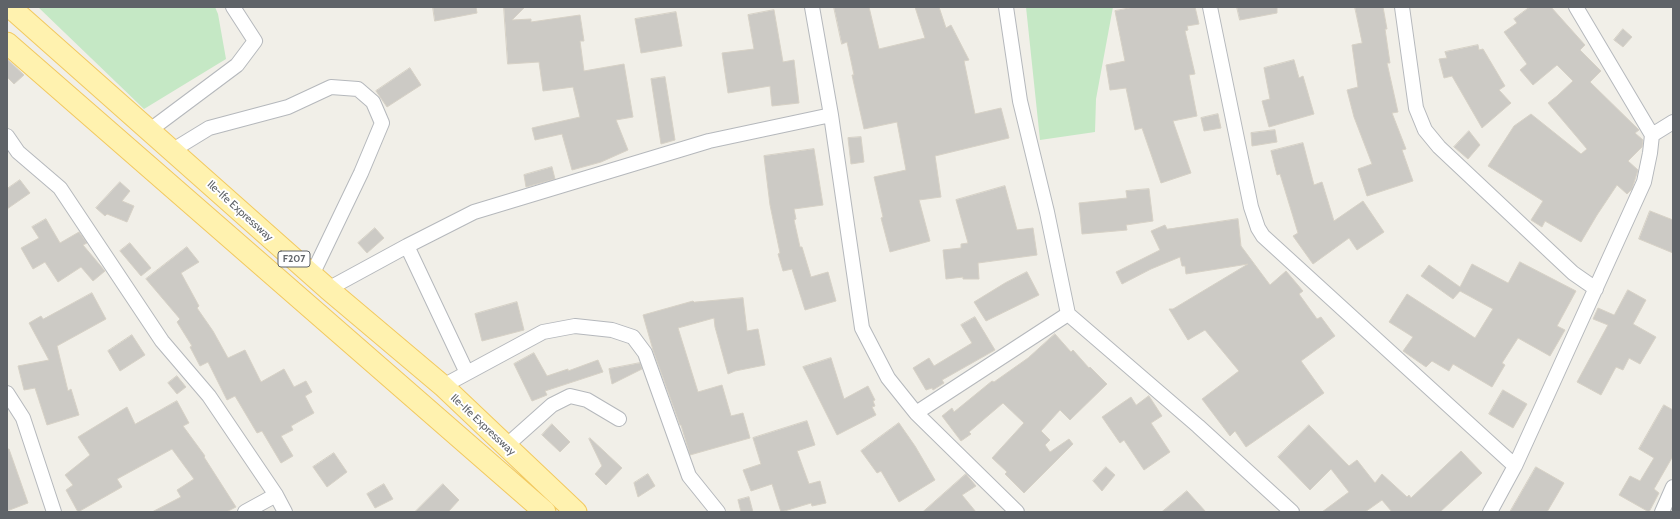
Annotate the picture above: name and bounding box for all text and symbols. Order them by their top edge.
street label: Ile-Ife Expressway [204,178,276,244]
road number: F207 [278,251,310,267]
street label: Ile-Ife Expressway [448,392,518,458]

